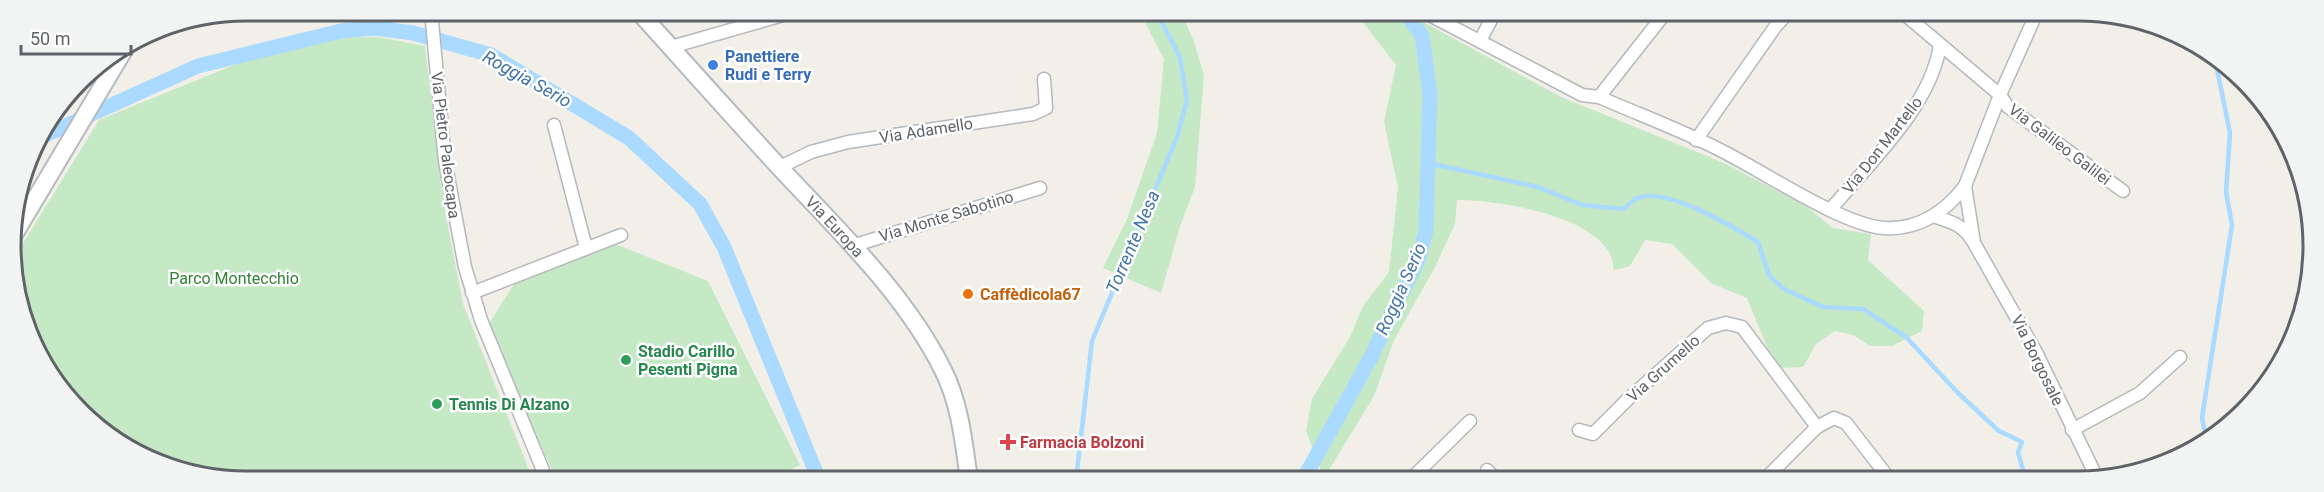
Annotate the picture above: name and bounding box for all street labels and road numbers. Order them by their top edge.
street label: Via Pietro Paleocapa [427,71,464,220]
street label: Via Don Martello [1838,93,1926,198]
street label: Via Galileo Galilei [2005,100,2115,189]
street label: Via Adamello [878,114,974,147]
street label: Via Monte Sabotino [877,187,1016,246]
street label: Via Europa [801,192,868,261]
street label: Via Borgosale [2007,312,2068,409]
street label: Via Grumello [1623,331,1704,406]

